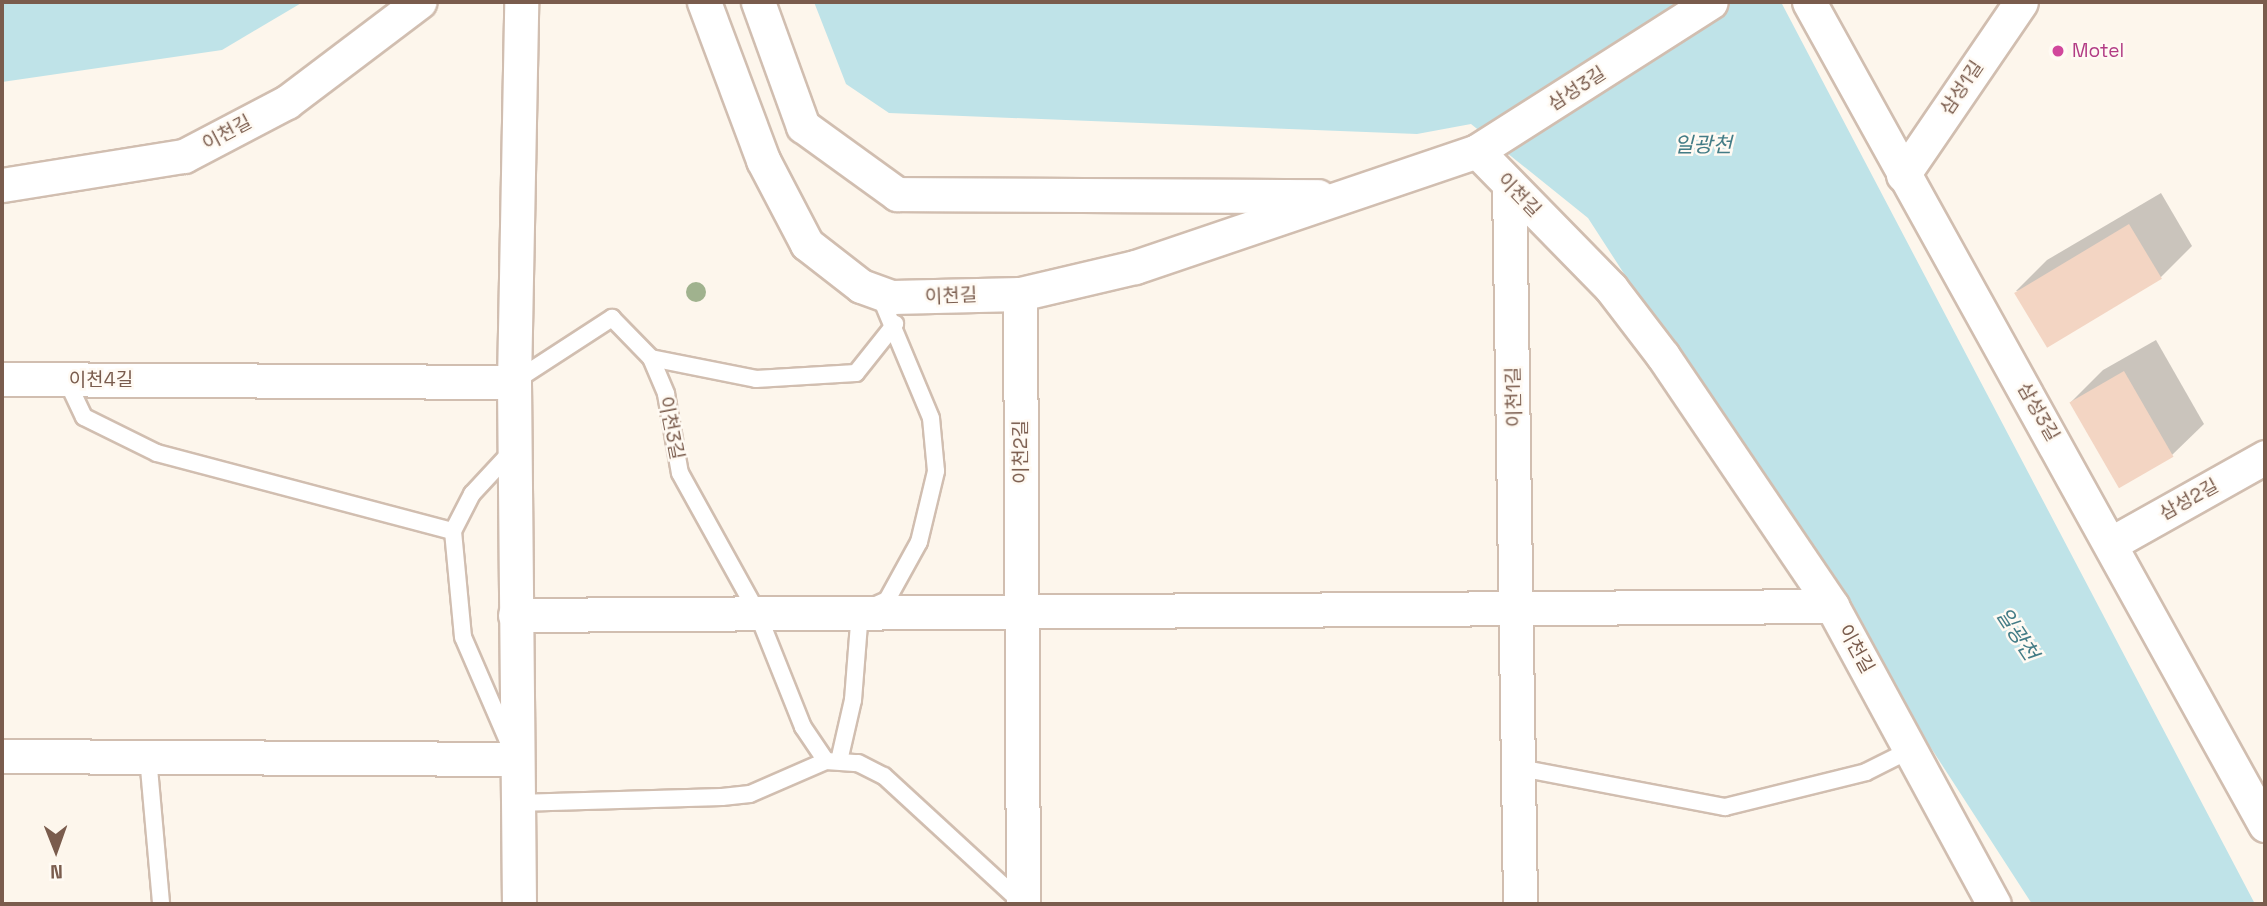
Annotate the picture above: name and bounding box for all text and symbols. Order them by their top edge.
place label: Motel [2072,40,2124,62]
marker: Motel [2050,43,2066,59]
street label: 삼성1길 [1936,57,1988,119]
street label: 삼성3길 [1544,62,1610,116]
street label: 이천길 [198,111,256,155]
water label: 일광천 [1674,132,1732,158]
street label: 이천길 [1493,168,1545,222]
street label: 이천길 [924,284,978,308]
street label: 이천1길 [1502,367,1526,427]
street label: 이천4길 [69,369,133,391]
street label: 삼성3길 [2012,379,2064,445]
street label: 이천3길 [654,394,688,462]
street label: 이천2길 [1010,420,1032,484]
street label: 삼성2길 [2156,475,2222,525]
water label: 일광천 [1991,603,2043,665]
street label: 이천길 [1833,621,1879,677]
north arrow [21,815,91,885]
text: N [50,859,63,884]

